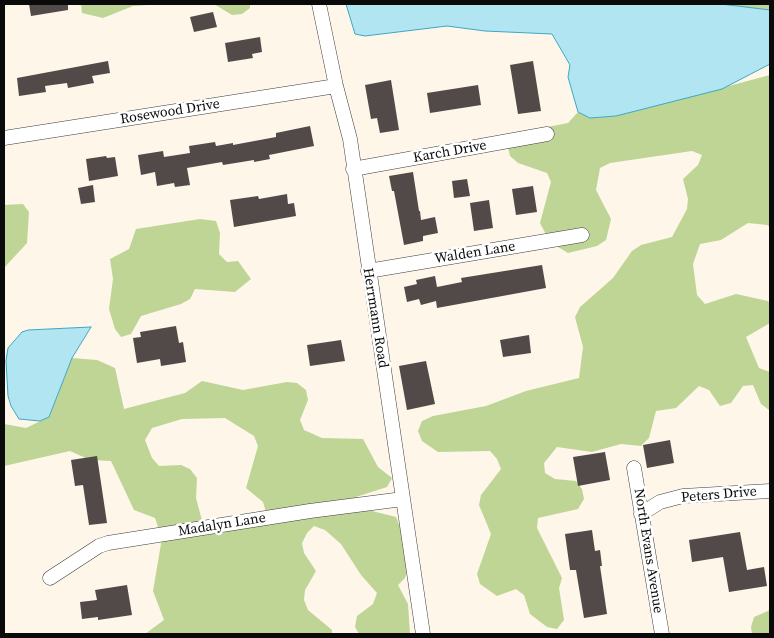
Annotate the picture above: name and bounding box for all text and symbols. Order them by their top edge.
street label: Rosewood Drive [119,96,221,128]
street label: Karch Drive [412,137,488,167]
street label: Walden Lane [433,238,517,268]
street label: Herrmann Road [359,267,391,369]
street label: Peters Drive [681,483,757,507]
street label: North Evans Avenue [630,487,666,615]
street label: Madalyn Lane [177,510,267,540]

